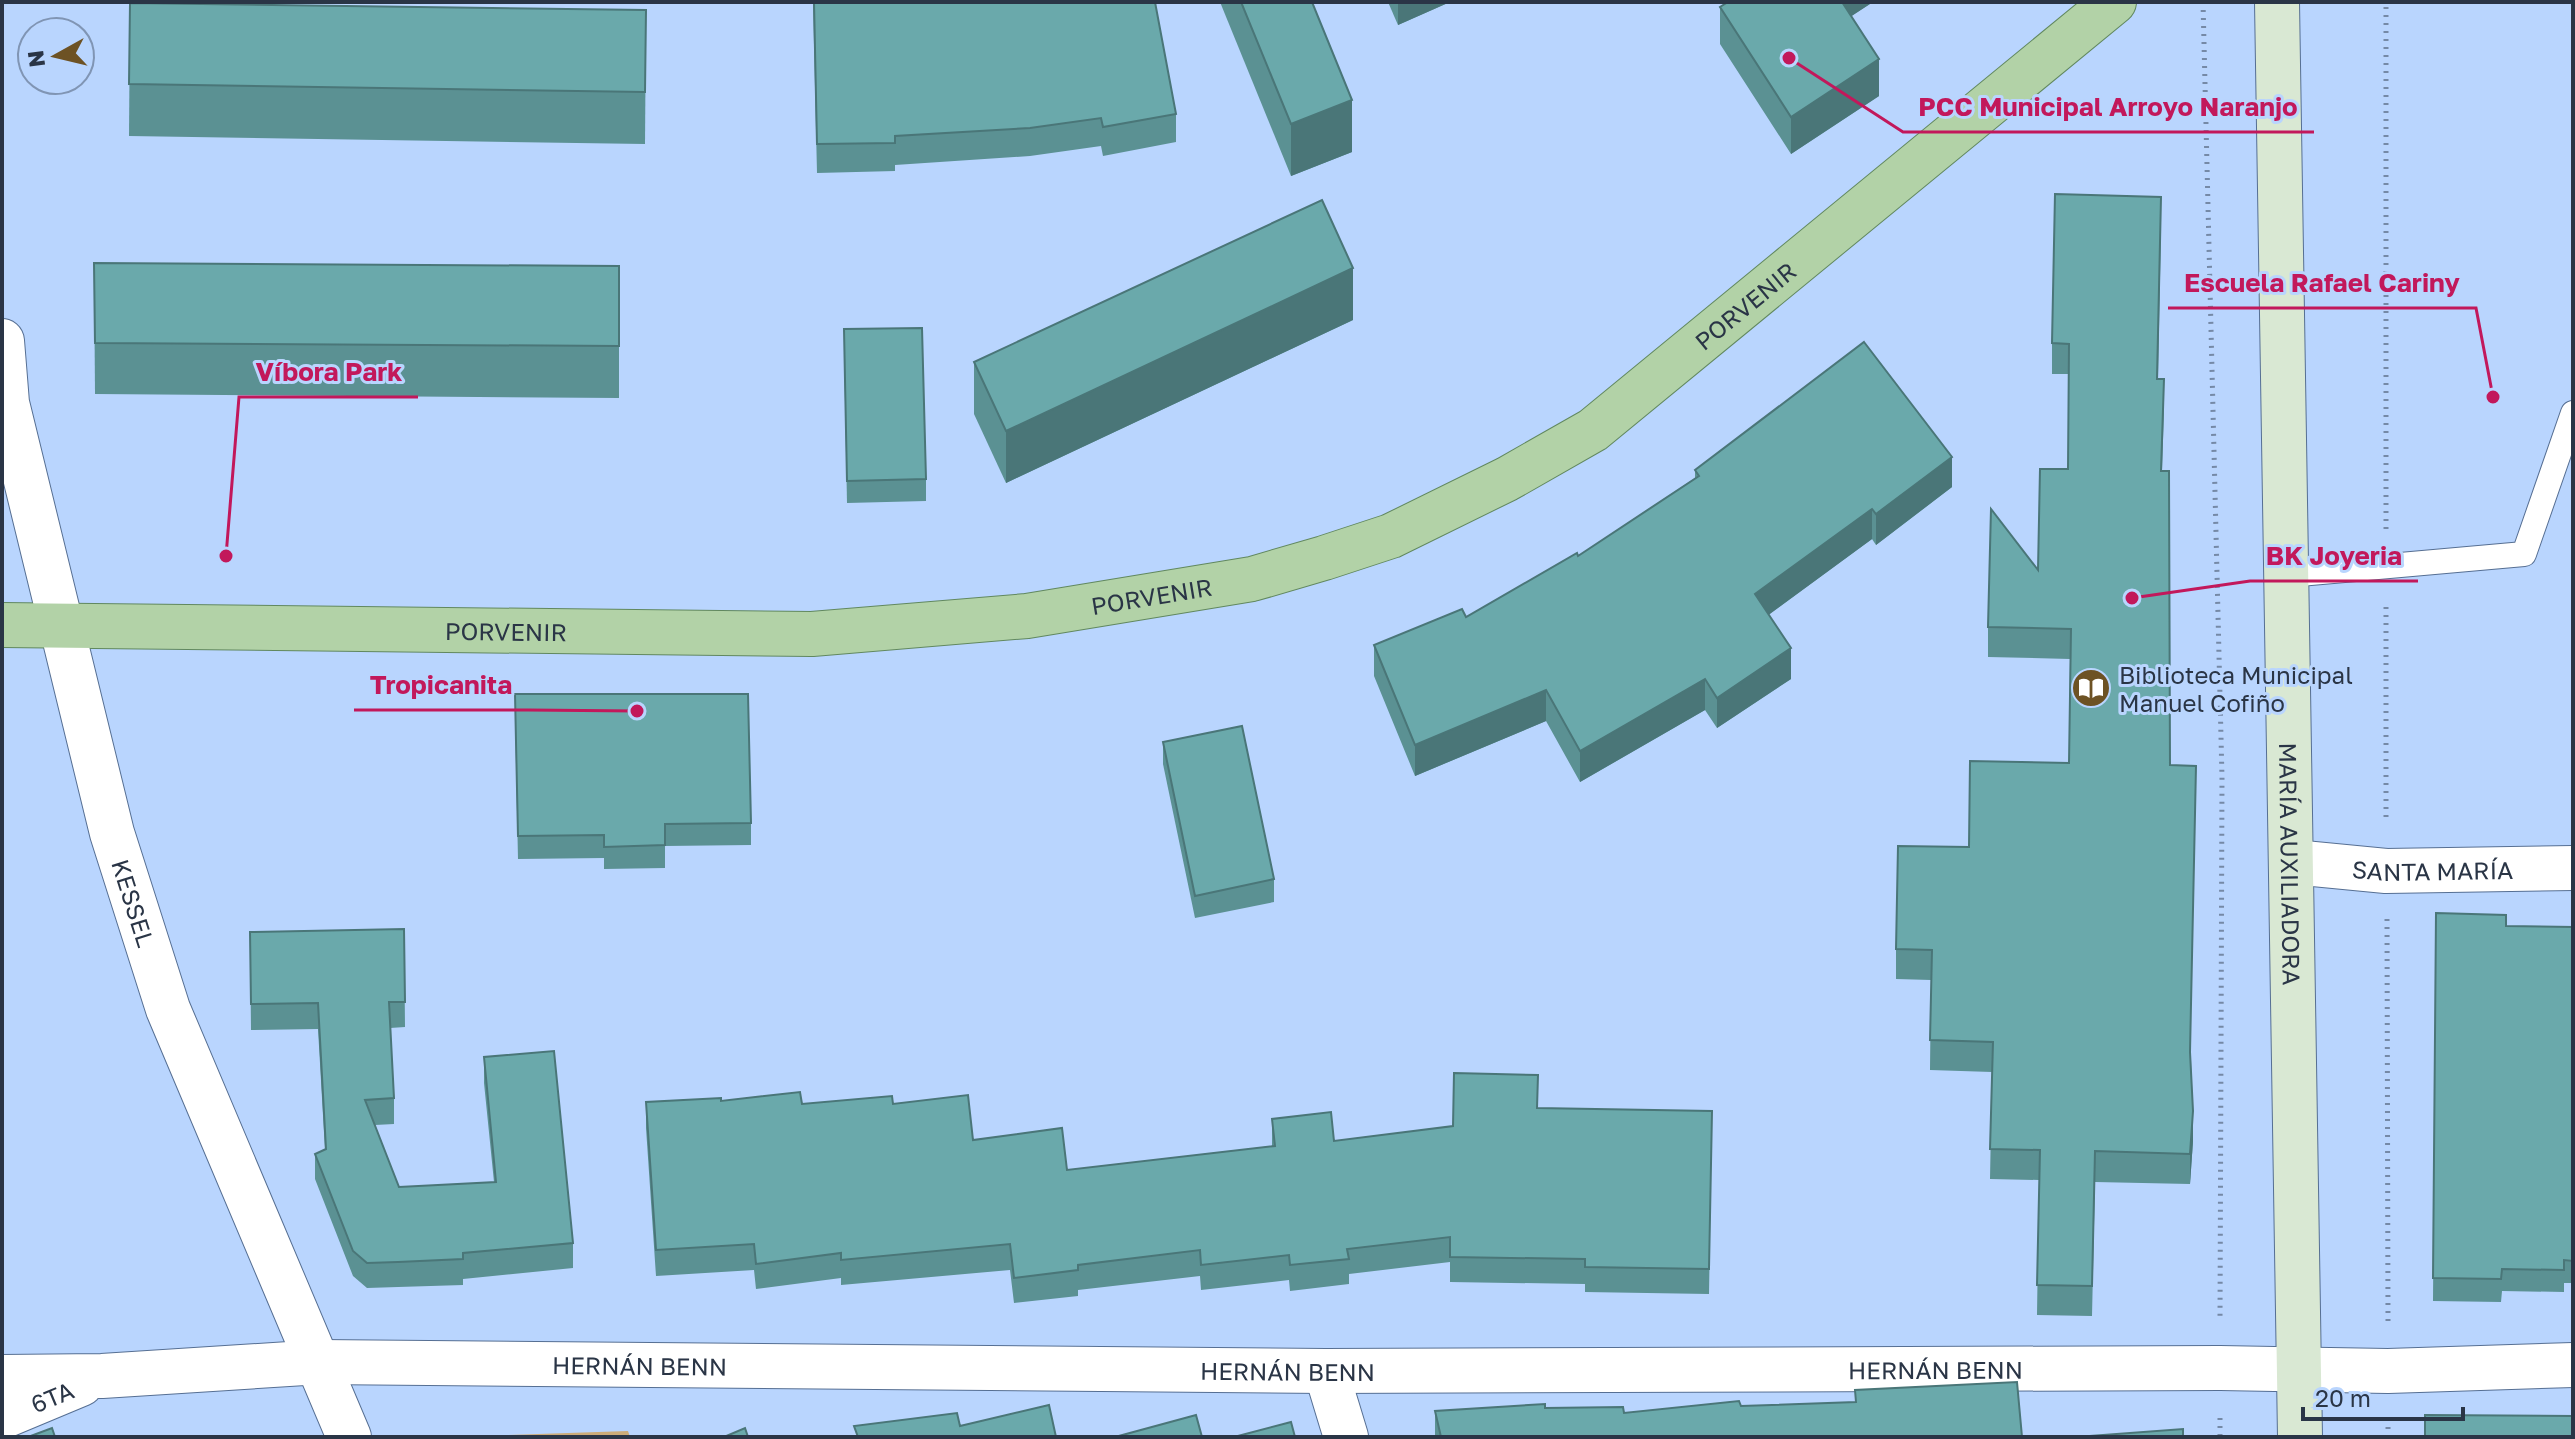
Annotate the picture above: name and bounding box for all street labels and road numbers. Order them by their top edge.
street label: PORVENIR [1688,255,1801,355]
street label: PORVENIR [1089,571,1214,620]
street label: PORVENIR [445,615,567,646]
street label: MARÍA AUXILIADORA [2274,742,2307,986]
street label: SANTA MARÍA [2351,853,2513,886]
street label: KESSEL [107,855,162,950]
street label: HERNÁN BENN [552,1350,727,1380]
street label: HERNÁN BENN [1848,1354,2023,1384]
street label: HERNÁN BENN [1200,1355,1375,1386]
street label: 6TA [26,1374,78,1418]

